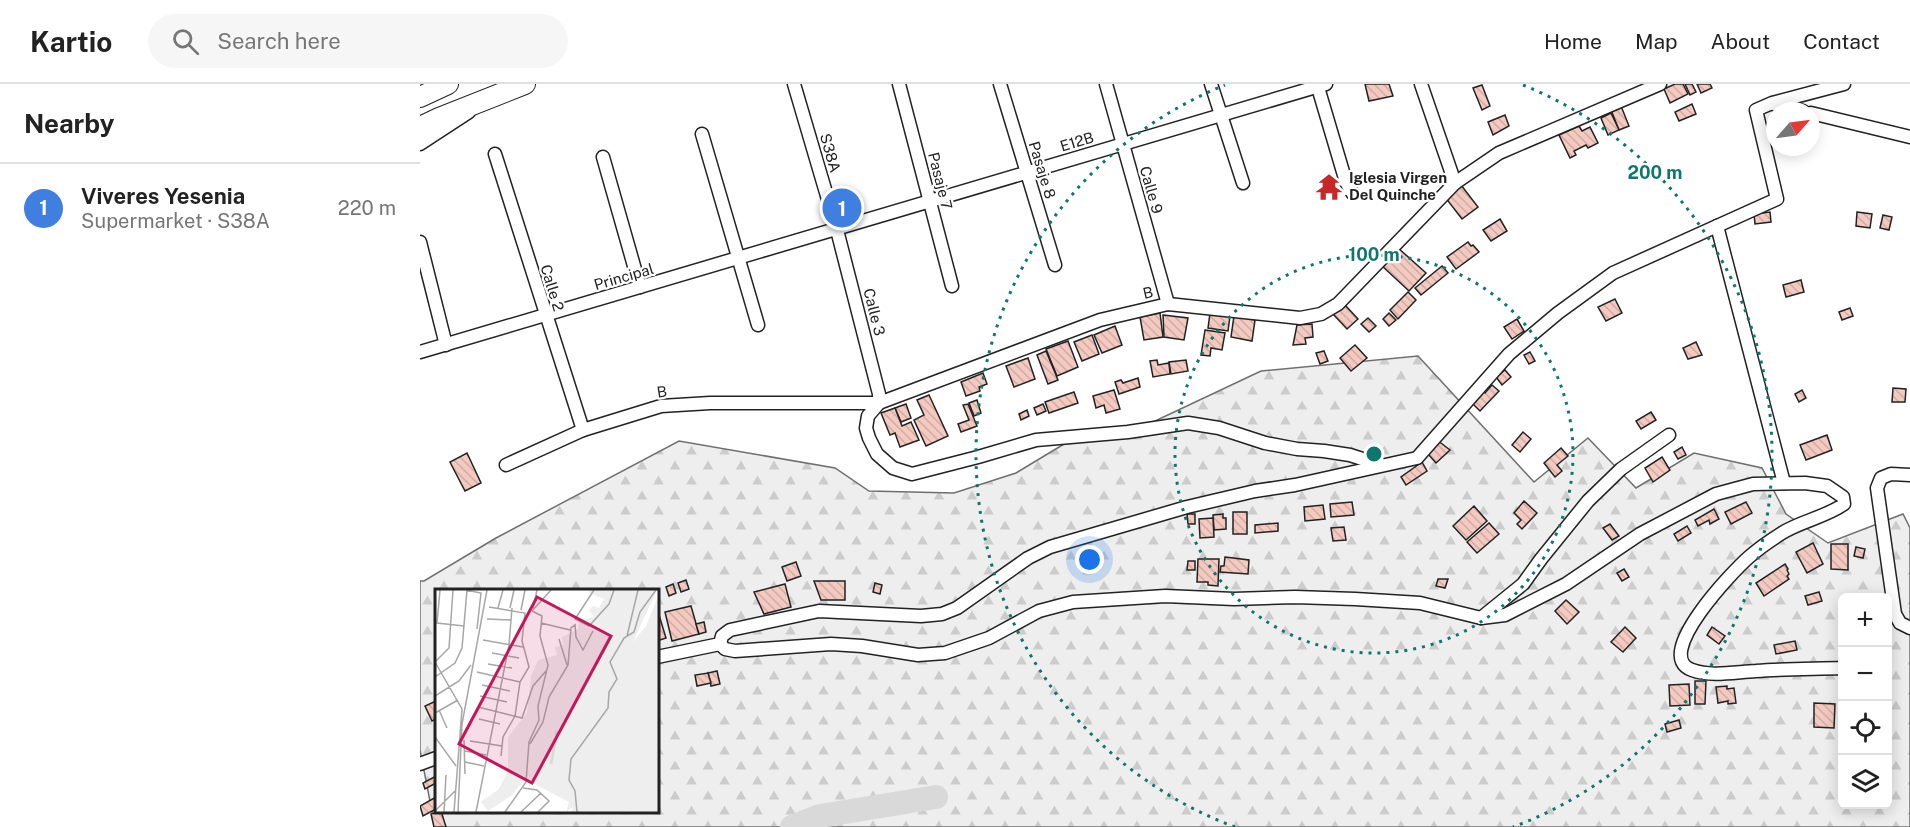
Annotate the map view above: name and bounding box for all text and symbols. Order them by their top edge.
search box [148,14,568,68]
text: Kartio [30,25,112,58]
icon: search [169,25,202,58]
text: Search here [217,28,341,54]
text: Home [1544,29,1602,54]
text: Map [1635,29,1678,54]
text: About [1711,29,1770,54]
text: Contact [1803,29,1880,54]
north arrow [1766,102,1820,156]
text: Nearby [24,108,114,139]
street label: E12B [1058,128,1096,155]
street label: S38A [817,131,844,175]
street label: Pasaje 8 [1026,139,1059,201]
street label: Pasaje 7 [925,150,956,211]
text: 200 m [1628,162,1682,183]
street label: Calle 9 [1137,164,1166,215]
place label: Iglesia Virgen Del Quinche [1349,169,1447,203]
temple icon: Iglesia Virgen Del Quinche [1314,172,1344,202]
text: Viveres Yesenia [81,183,245,209]
pin: 1 [822,186,862,230]
text: 1 [39,196,48,220]
text: 220 m [338,196,396,220]
text: Supermarket · S38A [81,209,270,233]
text: 100 m [1348,244,1400,265]
street label: Principal [592,260,656,293]
street label: Calle 2 [537,262,568,313]
street label: B [1141,283,1155,302]
street label: Calle 3 [860,286,889,337]
street label: B [656,382,668,401]
centre of rings [1364,444,1384,464]
your location [1075,545,1104,574]
inset map [435,589,658,812]
map controls [1838,593,1892,809]
button: + [1838,593,1892,647]
button: − [1838,647,1892,701]
button: locate [1838,701,1892,755]
button: layers [1838,755,1892,809]

